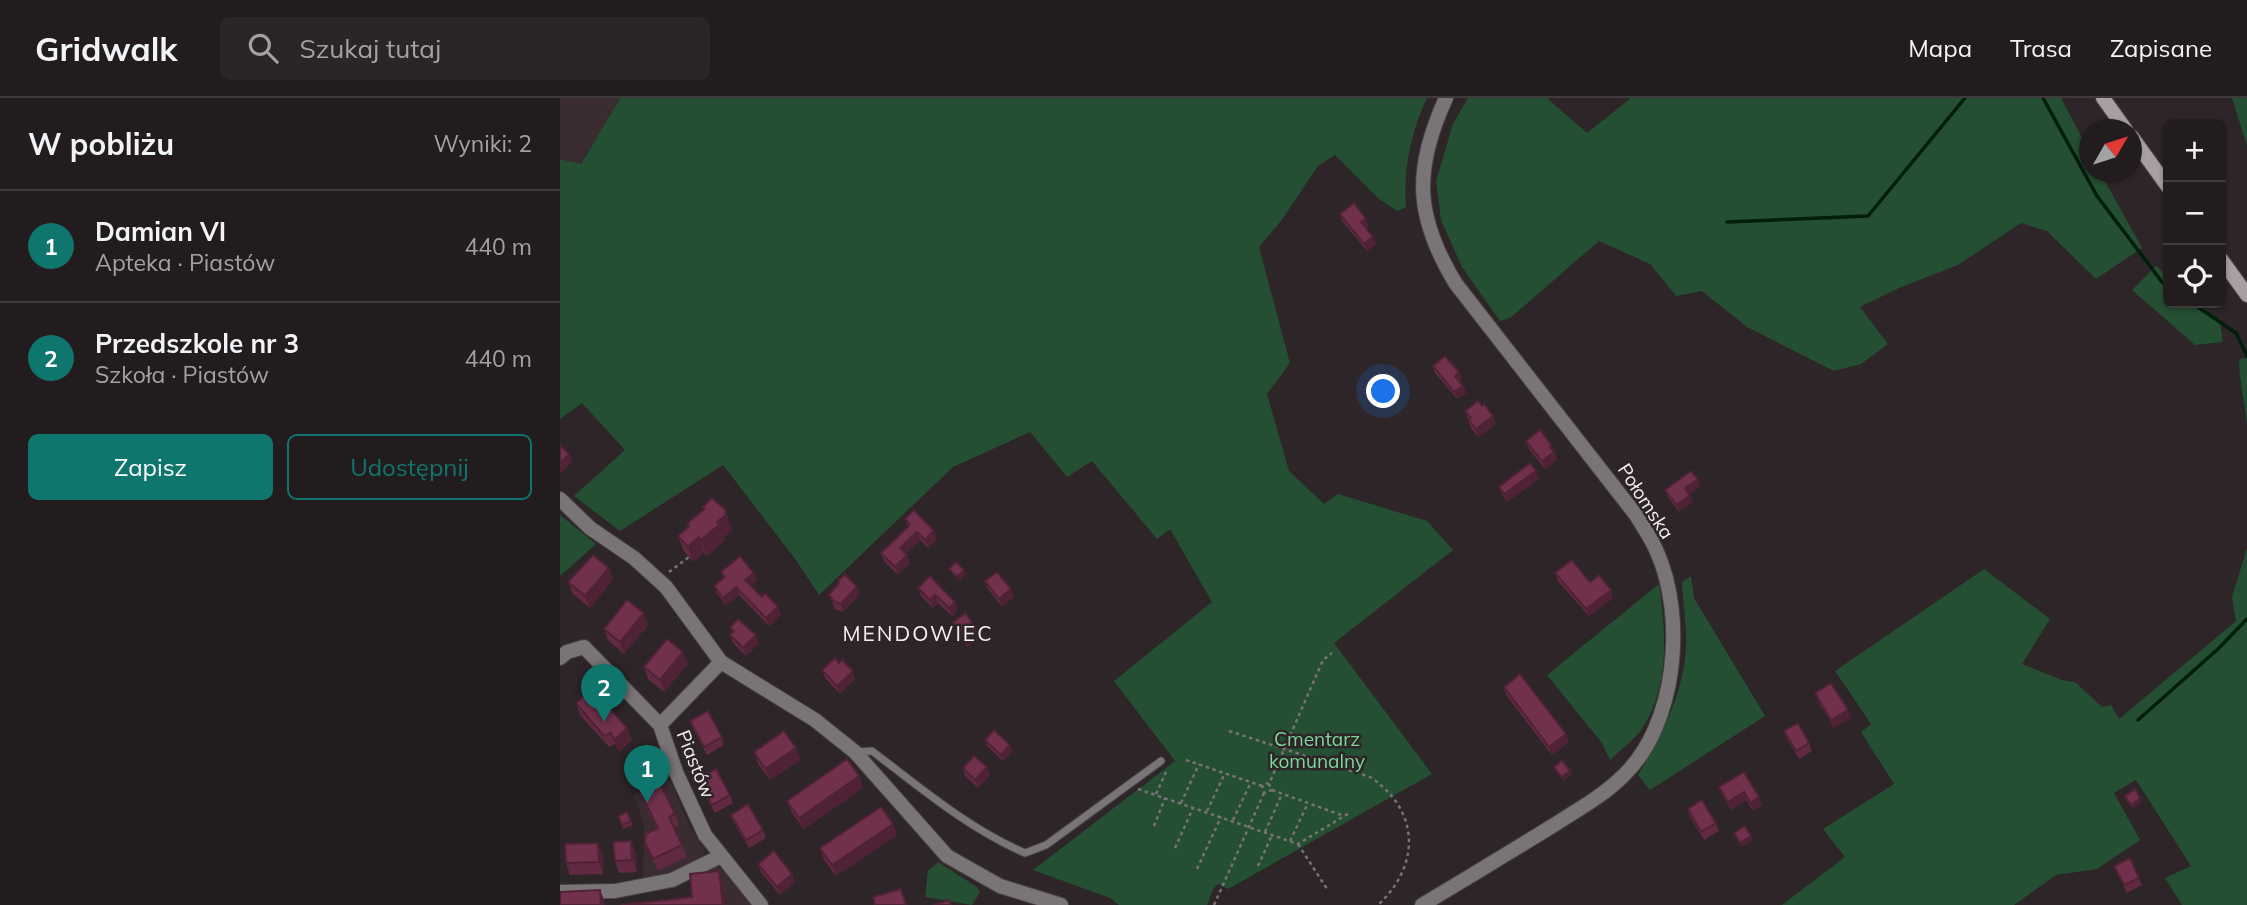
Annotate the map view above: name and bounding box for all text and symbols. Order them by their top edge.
search box [220,17,710,80]
text: Gridwalk [35,28,178,69]
icon: search [244,29,282,67]
text: Szukaj tutaj [300,32,441,65]
text: Mapa [1908,33,1972,63]
text: Trasa [2010,33,2072,63]
text: Zapisane [2110,33,2212,63]
north arrow [2079,119,2142,182]
map controls [2163,119,2226,308]
button: + [2163,119,2226,182]
text: W pobliżu [28,125,174,163]
text: Wyniki: 2 [434,129,532,158]
button: − [2163,182,2226,245]
text: Damian VI [95,215,226,248]
text: 1 [44,232,58,261]
text: 440 m [464,232,532,261]
button: locate [2163,245,2226,308]
text: Apteka · Piastów [95,248,275,277]
text: Przedszkole nr 3 [95,327,299,360]
text: 2 [44,344,58,373]
text: 440 m [464,344,532,373]
text: Szkoła · Piastów [95,360,269,389]
your location [1366,374,1400,408]
button: Zapisz [28,434,273,500]
button: Udostępnij [287,434,532,500]
street label: Połomska [1613,459,1679,543]
district label: MENDOWIEC [842,620,994,646]
pin: 2 [581,664,627,722]
street label: Piastów [671,726,721,802]
park label: Cmentarz komunalny [1269,727,1365,773]
pin: 1 [624,745,670,803]

